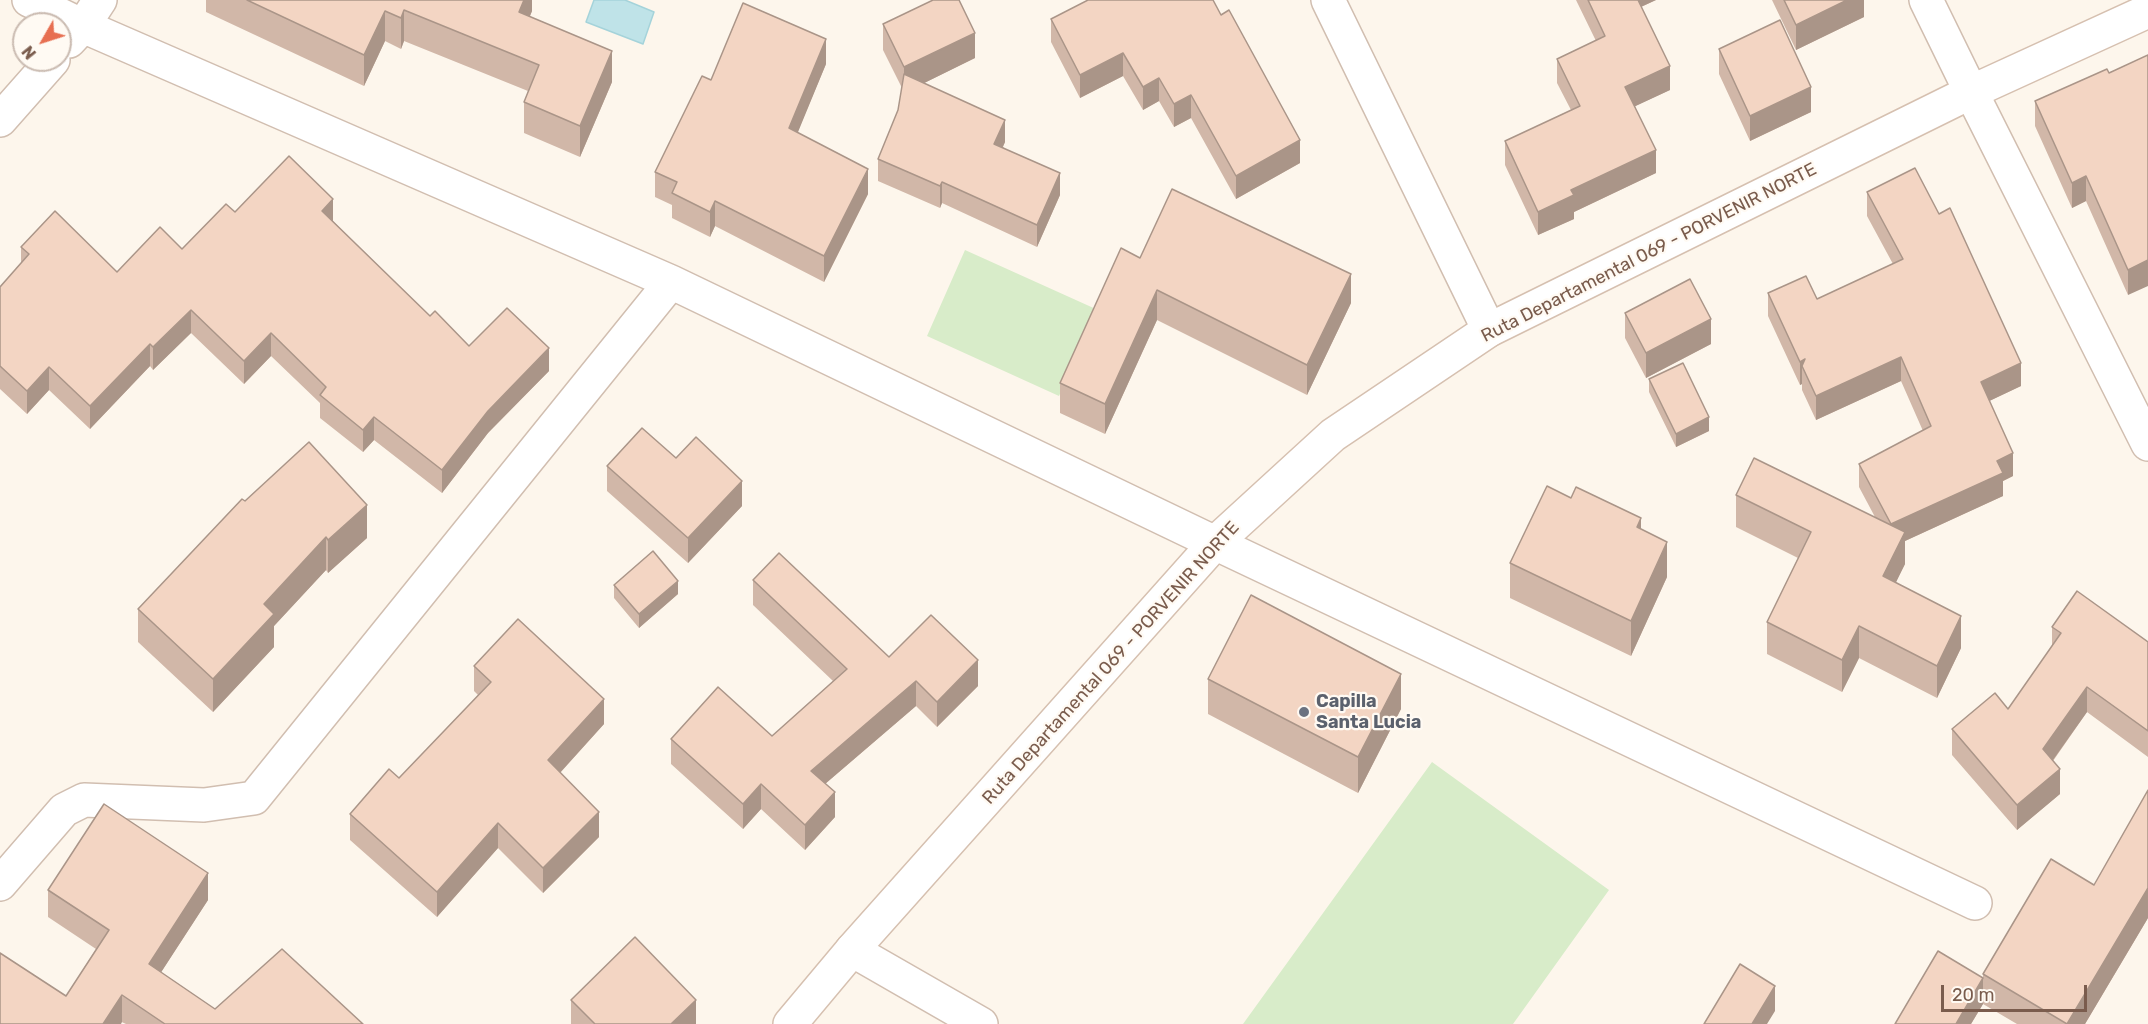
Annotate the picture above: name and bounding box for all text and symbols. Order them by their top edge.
north arrow [12,12,72,72]
text: N [18,42,40,63]
street label: Ruta Departamental 069 - PORVENIR NORTE [1478,159,1820,347]
street label: Ruta Departamental 069 - PORVENIR NORTE [978,517,1244,809]
place label: Capilla Santa Lucia [1316,691,1421,734]
marker: Capilla Santa Lucia [1297,705,1311,719]
scale bar [1944,973,2090,1011]
text: 20 m [1952,984,1994,1006]

